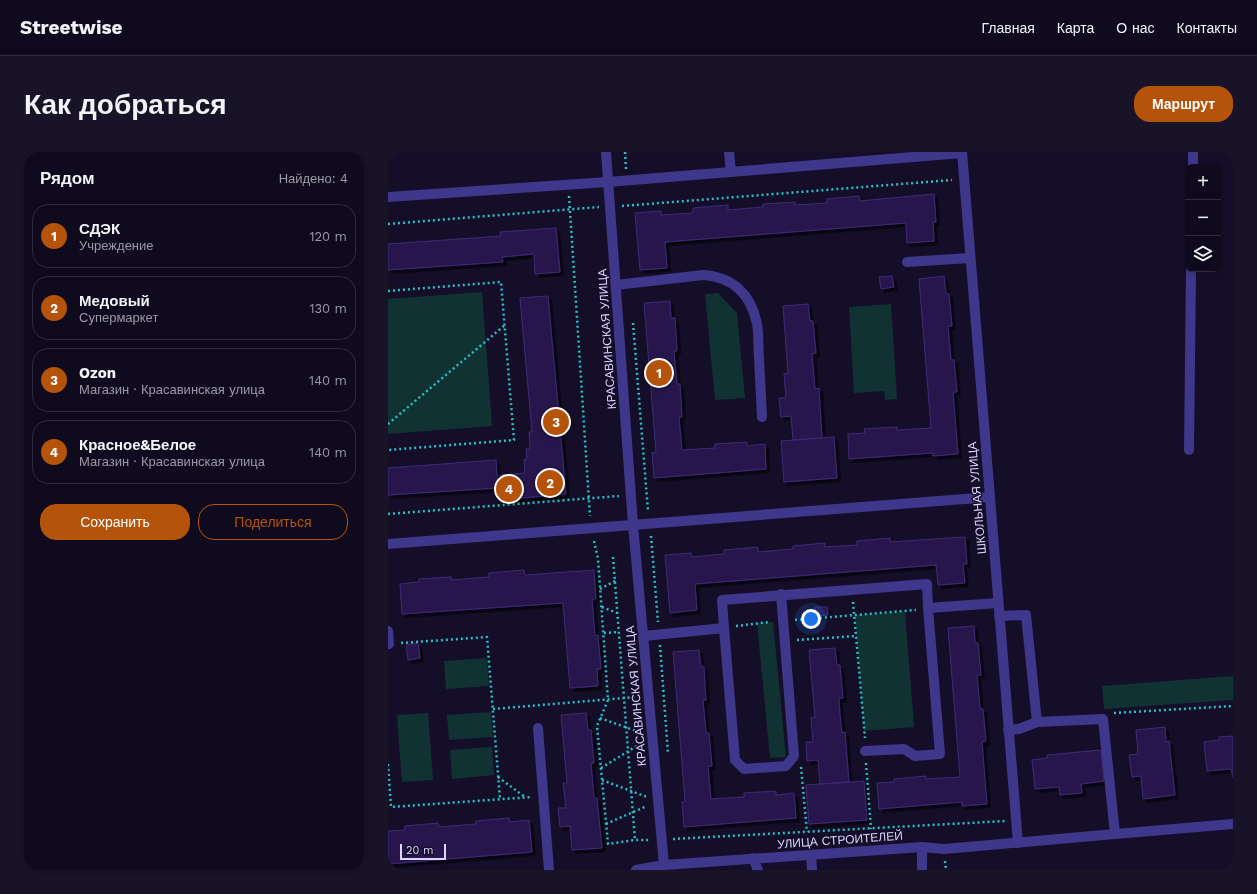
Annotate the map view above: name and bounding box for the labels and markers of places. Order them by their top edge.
pin: 1 [646,358,672,388]
pin: 3 [543,407,569,437]
pin: 2 [537,468,563,498]
pin: 4 [496,474,522,504]

